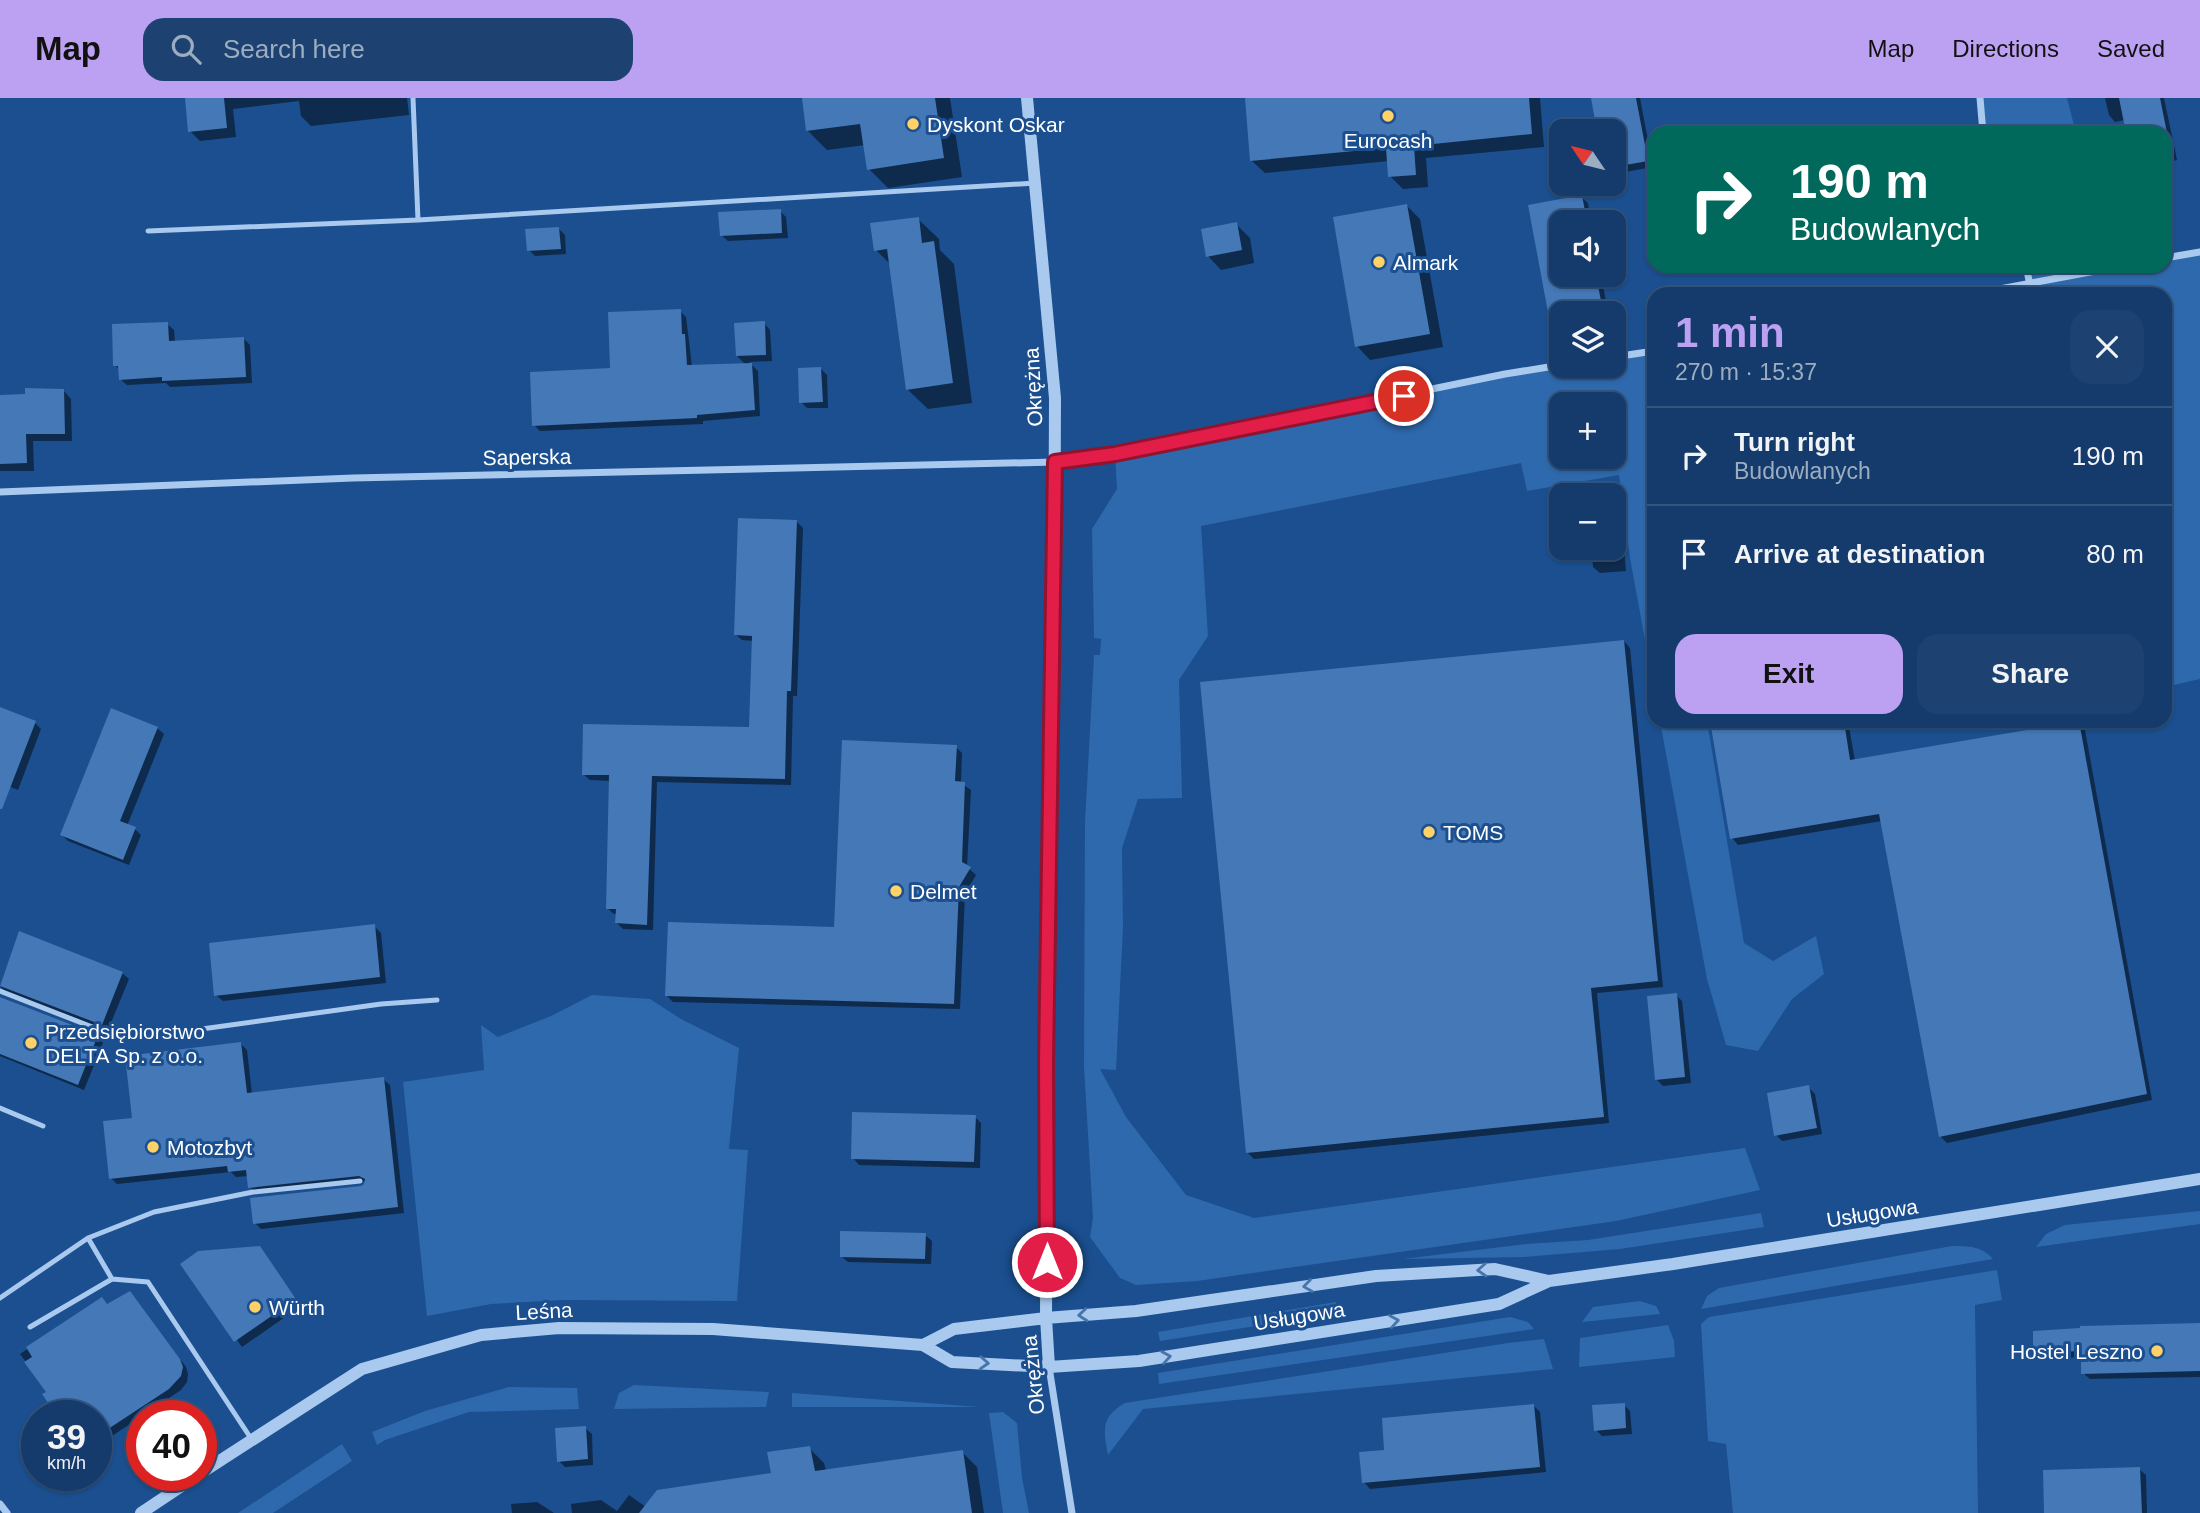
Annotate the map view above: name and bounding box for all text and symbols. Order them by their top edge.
search box [143,18,633,81]
text: Map [35,30,101,67]
icon: search [167,30,205,68]
text: Search here [223,34,365,64]
text: Map [1868,35,1914,62]
text: Directions [1952,35,2059,62]
text: Saved [2097,35,2165,62]
marker: Eurocash [1380,108,1396,124]
place label: Dyskont Oskar [927,113,1065,136]
marker: Dyskont Oskar [905,116,921,132]
north arrow [1549,119,1626,196]
map controls [1549,119,1626,560]
place label: Eurocash [1344,129,1432,152]
icon: right [1675,154,1766,245]
text: 190 m [1790,154,1929,208]
button: sound [1549,210,1626,287]
text: Budowlanych [1790,211,1980,247]
place label: Almark [1393,251,1459,274]
marker: Almark [1371,254,1387,270]
button: layers [1549,301,1626,378]
text: 1 min [1675,309,1785,356]
button: close [2070,310,2144,384]
street label: Okrężna [1019,346,1047,427]
text: 270 m · 15:37 [1675,359,1817,385]
pin [1374,366,1434,426]
icon: arrive [1385,377,1423,415]
button: + [1549,392,1626,469]
text: Turn right [1734,427,1855,457]
icon: right [1675,437,1713,475]
text: 190 m [2072,441,2144,471]
street label: Saperska [482,445,572,469]
text: Budowlanych [1734,458,1871,484]
button: − [1549,483,1626,560]
icon: arrive [1675,535,1713,573]
text: Arrive at destination [1734,539,1985,569]
text: 80 m [2086,539,2144,569]
button: Exit [1675,634,1903,714]
button: Share [1917,634,2144,714]
place label: TOMS [1443,821,1503,844]
marker: TOMS [1421,824,1437,840]
place label: Delmet [910,880,977,903]
marker: Delmet [888,883,904,899]
place label: Przedsiębiorstwo DELTA Sp. z o.o. [45,1020,205,1067]
marker: Przedsiębiorstwo DELTA Sp. z o.o. [23,1035,39,1051]
place label: Motozbyt [167,1136,252,1159]
marker: Motozbyt [145,1139,161,1155]
street label: Usługowa [1825,1194,1920,1232]
position arrow [1010,1225,1084,1299]
one-way arrow [1476,1262,1487,1277]
one-way arrow [1302,1278,1314,1293]
place label: Würth [269,1296,325,1319]
street label: Usługowa [1252,1297,1347,1335]
street label: Leśna [515,1298,573,1324]
marker: Würth [247,1299,263,1315]
one-way arrow [1077,1307,1088,1322]
one-way arrow [1388,1314,1400,1329]
street label: Okrężna [1017,1334,1049,1416]
place label: Hostel Leszno [2010,1340,2143,1363]
marker: Hostel Leszno [2149,1343,2165,1359]
one-way arrow [1160,1349,1172,1364]
one-way arrow [979,1356,990,1371]
speed limit sign: 40 [126,1400,217,1491]
text: 39 [47,1417,86,1456]
text: km/h [47,1453,86,1473]

